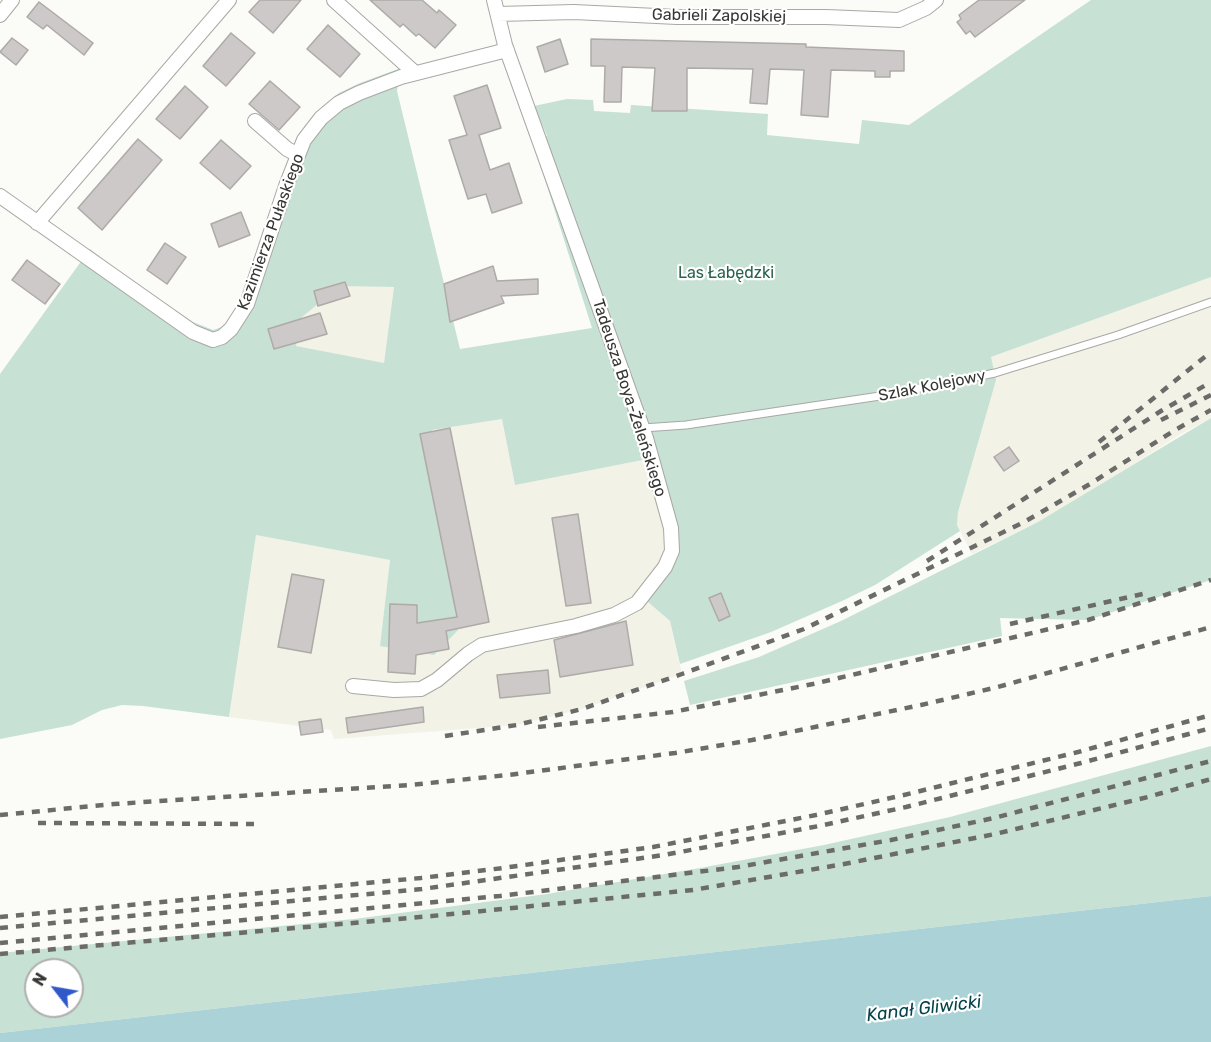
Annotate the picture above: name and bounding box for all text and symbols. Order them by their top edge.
street label: Gabrieli Zapolskiej [652,5,786,27]
street label: Kazimierza Pułaskiego [234,151,308,313]
park label: Las Łabędzki [678,263,774,283]
street label: Tadeusza Boya-Żeleńskiego [588,297,670,499]
street label: Szlak Kolejowy [877,366,987,406]
north arrow [24,958,84,1018]
text: N [29,970,51,989]
water label: Kanał Gliwicki [865,991,983,1027]

